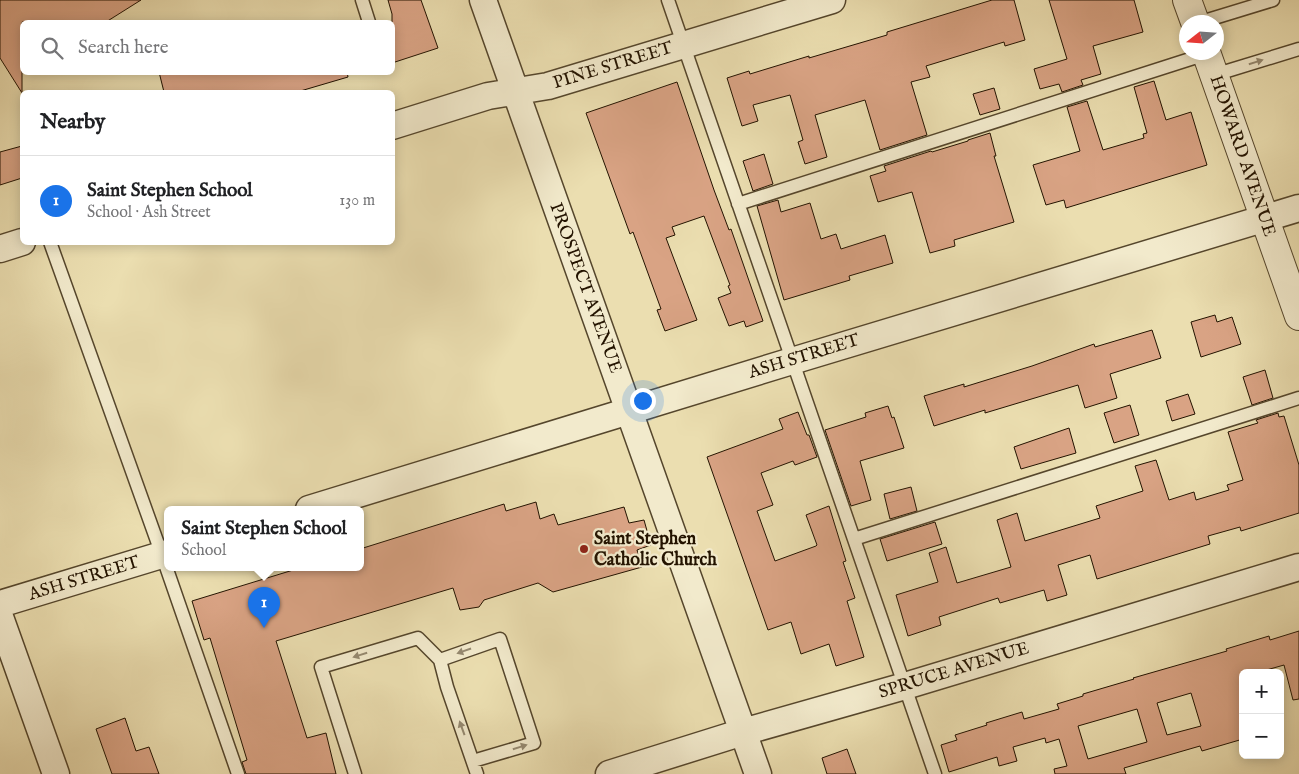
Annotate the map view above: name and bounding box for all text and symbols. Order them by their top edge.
north arrow [1179,15,1224,60]
search box [20,20,395,75]
icon: search [38,34,66,62]
text: Search here [78,36,169,60]
street label: PINE STREET [550,37,676,95]
one-way arrow [1249,58,1264,65]
street label: HOWARD AVENUE [1204,72,1280,240]
text: Nearby [40,109,105,136]
text: Saint Stephen School [87,179,253,203]
text: 1 [53,191,59,211]
text: 130 m [339,191,375,211]
street label: PROSPECT AVENUE [543,200,627,376]
text: School · Ash Street [87,203,211,223]
street label: ASH STREET [745,329,862,385]
your location [630,388,656,414]
popup [164,506,364,571]
text: Saint Stephen School [181,517,347,541]
place label: Saint Stephen Catholic Church [594,528,717,572]
text: School [181,541,226,561]
marker: Saint Stephen Catholic Church [578,543,590,555]
street label: ASH STREET [25,551,142,607]
pin: 1 [248,587,280,628]
street label: SPRUCE AVENUE [876,637,1032,705]
one-way arrow [456,647,471,655]
one-way arrow [353,652,368,660]
map controls [1239,669,1284,759]
button: + [1239,669,1284,714]
button: − [1239,714,1284,759]
one-way arrow [458,720,466,735]
one-way arrow [512,743,527,751]

